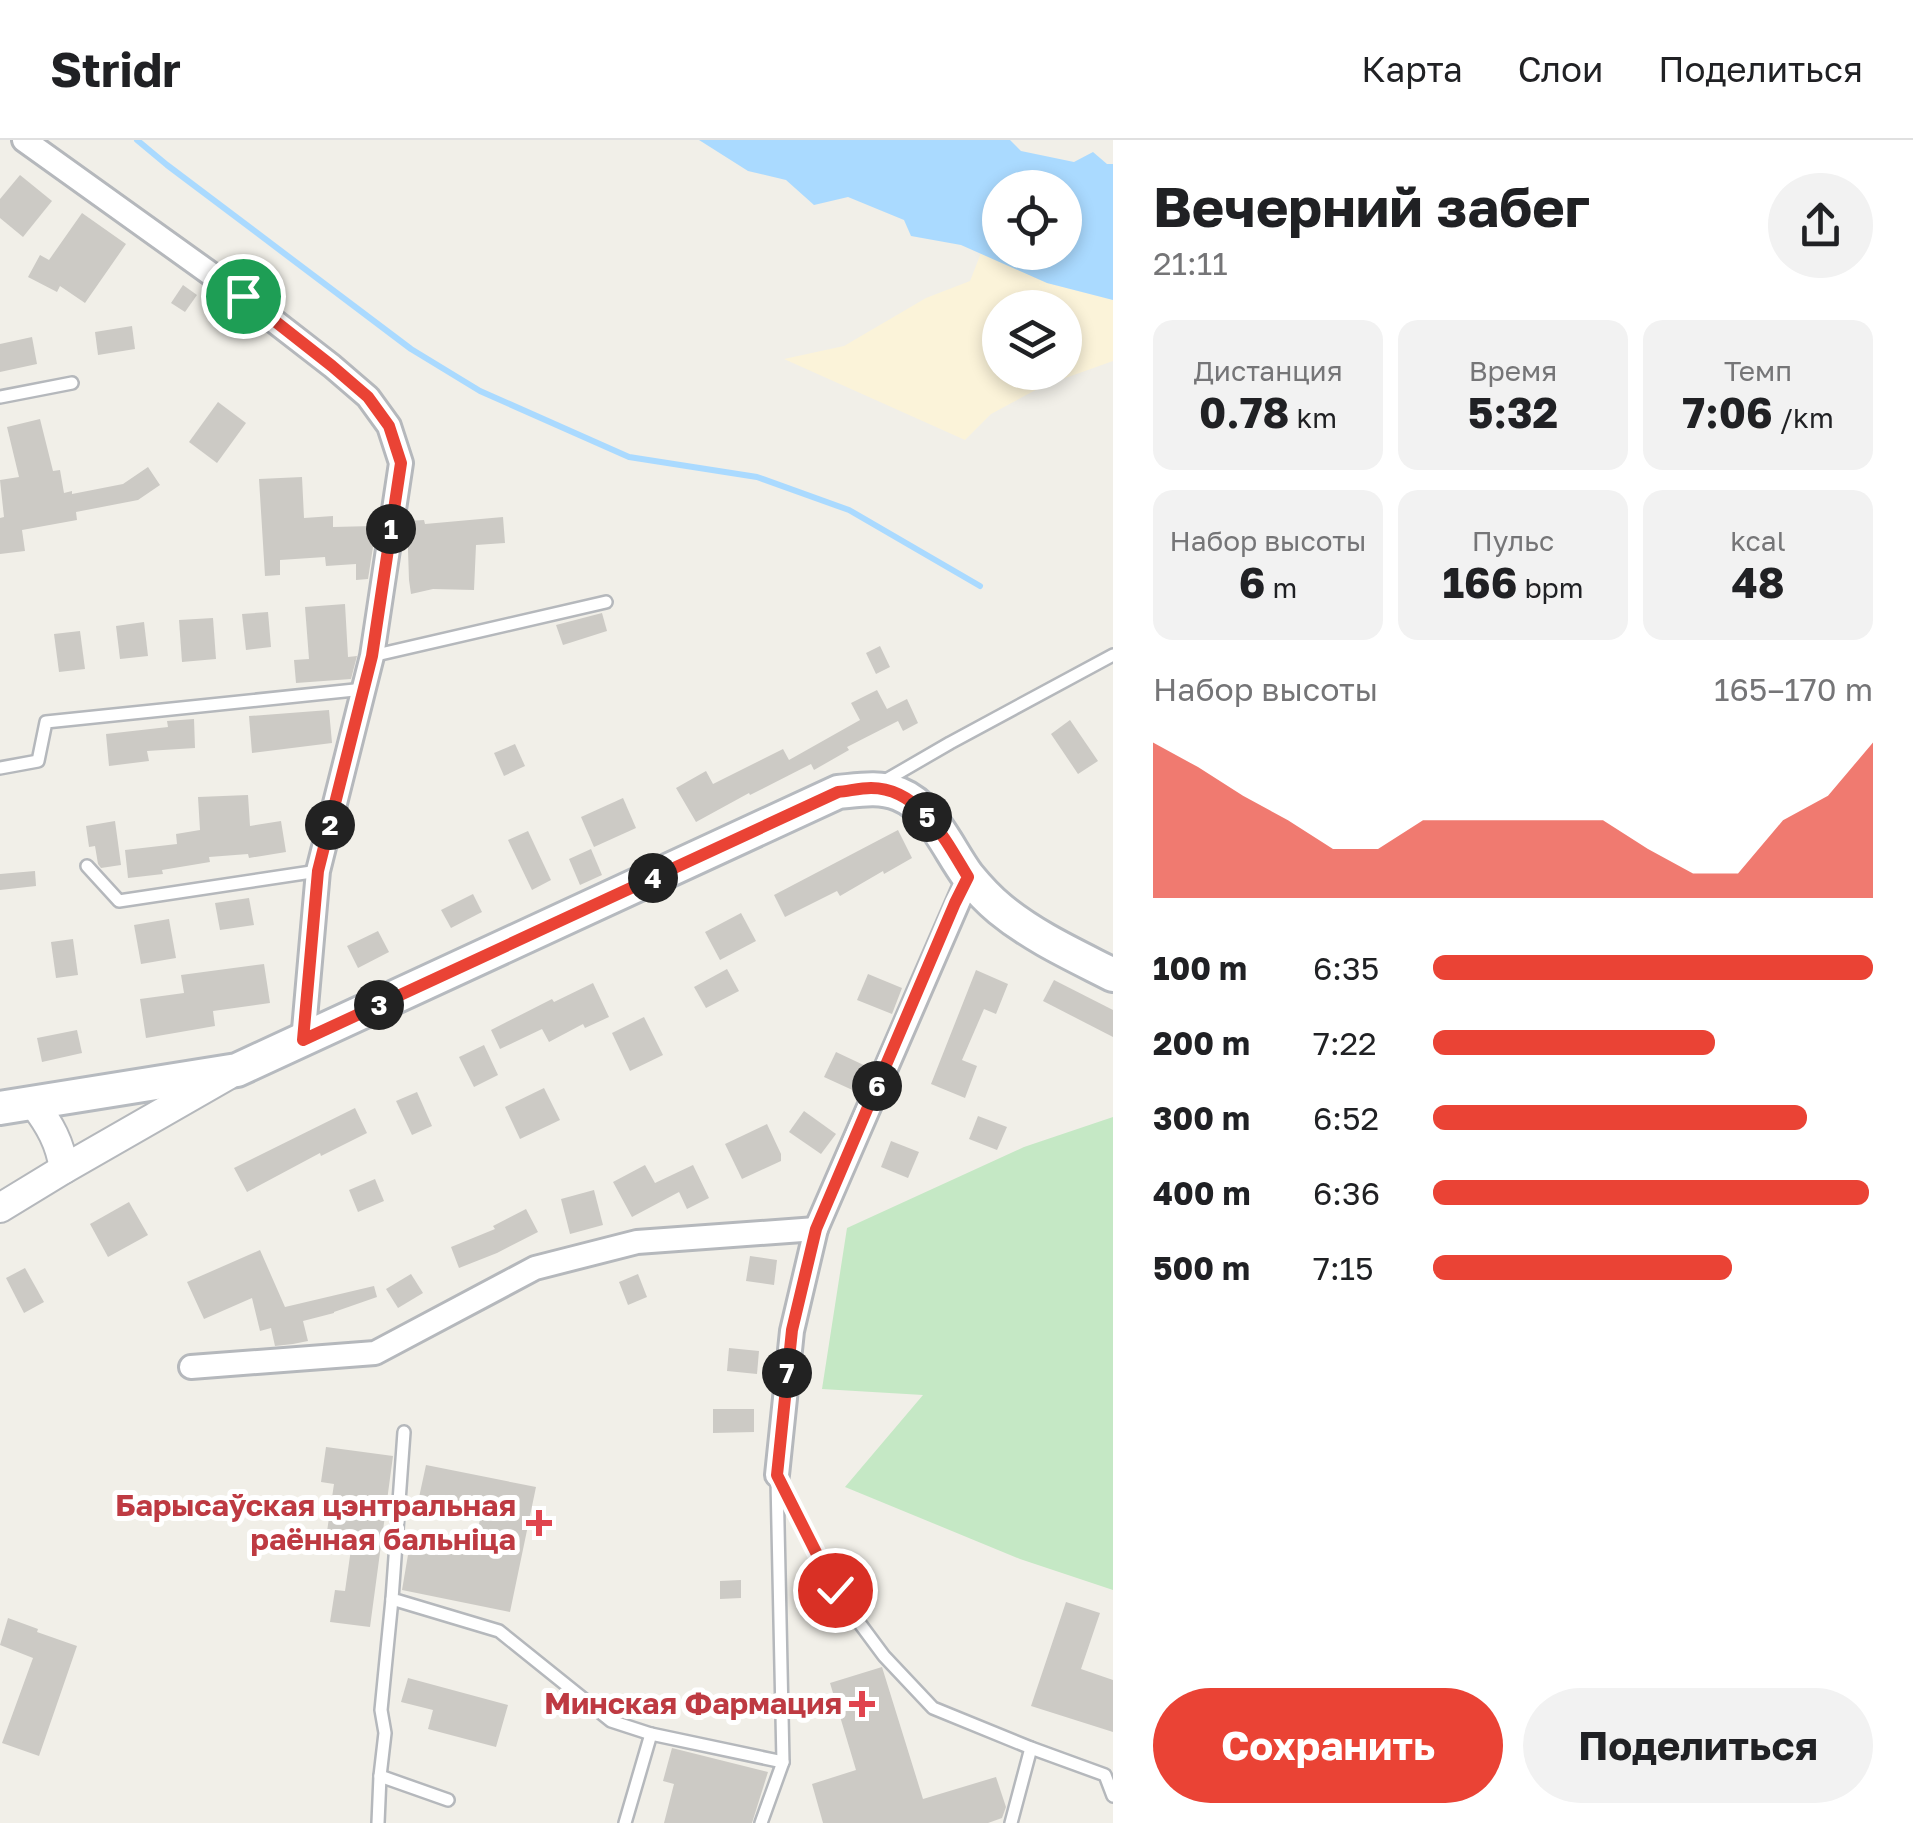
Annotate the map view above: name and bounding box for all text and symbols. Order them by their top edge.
text: Stridr [50,40,181,98]
text: Карта [1361,48,1463,90]
text: Слои [1518,48,1603,90]
text: Поделиться [1658,48,1863,90]
map controls [982,170,1082,390]
button: locate [982,170,1082,270]
text: Вечерний забег [1153,173,1590,239]
button: share [1768,173,1873,278]
text: 21:11 [1153,244,1228,282]
pin [201,254,286,339]
icon: arrive [216,269,271,324]
button: layers [982,290,1082,390]
text: Дистанция [1193,354,1343,387]
text: Время [1469,354,1557,387]
text: Темп [1724,354,1792,387]
text: 0.78 [1199,387,1289,437]
text: 5:32 [1468,387,1558,437]
text: 7:06 [1682,387,1773,437]
text: km [1289,401,1337,434]
text: /km [1773,401,1834,434]
pin: 1 [366,504,416,554]
text: 1 [384,512,398,545]
text: Набор высоты [1170,524,1366,557]
text: Пульс [1472,524,1554,557]
text: kcal [1730,524,1786,557]
text: 6 [1239,557,1265,607]
text: 166 [1442,557,1517,607]
text: 48 [1731,557,1785,607]
text: m [1265,571,1297,604]
text: bpm [1517,571,1584,604]
text: Набор высоты [1153,670,1378,708]
text: 165–170 m [1714,670,1873,708]
pin: 5 [902,792,952,842]
pin: 2 [305,800,355,850]
text: 5 [918,800,936,833]
text: 2 [321,808,339,841]
pin: 4 [628,853,678,903]
text: 4 [644,861,662,894]
text: 100 m [1153,949,1247,987]
text: 6:35 [1313,949,1379,987]
pin: 3 [354,980,404,1030]
text: 3 [370,988,388,1021]
text: 200 m [1153,1024,1250,1062]
text: 7:22 [1313,1024,1377,1062]
pin: 6 [852,1061,902,1111]
text: 6 [868,1069,886,1102]
text: 300 m [1153,1099,1250,1137]
text: 6:52 [1313,1099,1379,1137]
text: 400 m [1153,1174,1251,1212]
text: 6:36 [1313,1174,1380,1212]
text: 500 m [1153,1249,1250,1287]
text: 7:15 [1313,1249,1374,1287]
pin: 7 [762,1348,812,1398]
text: 7 [779,1356,795,1389]
place label: Барысаўская цэнтральная раённая бальніца [115,1487,516,1557]
marker: Барысаўская цэнтральная раённая бальніца [526,1510,552,1536]
pin [793,1548,878,1633]
icon: check [808,1563,863,1618]
place label: Минская Фармация [544,1685,842,1721]
button: Сохранить [1153,1688,1503,1803]
button: Поделиться [1523,1688,1873,1803]
marker: Минская Фармация [851,1693,873,1715]

